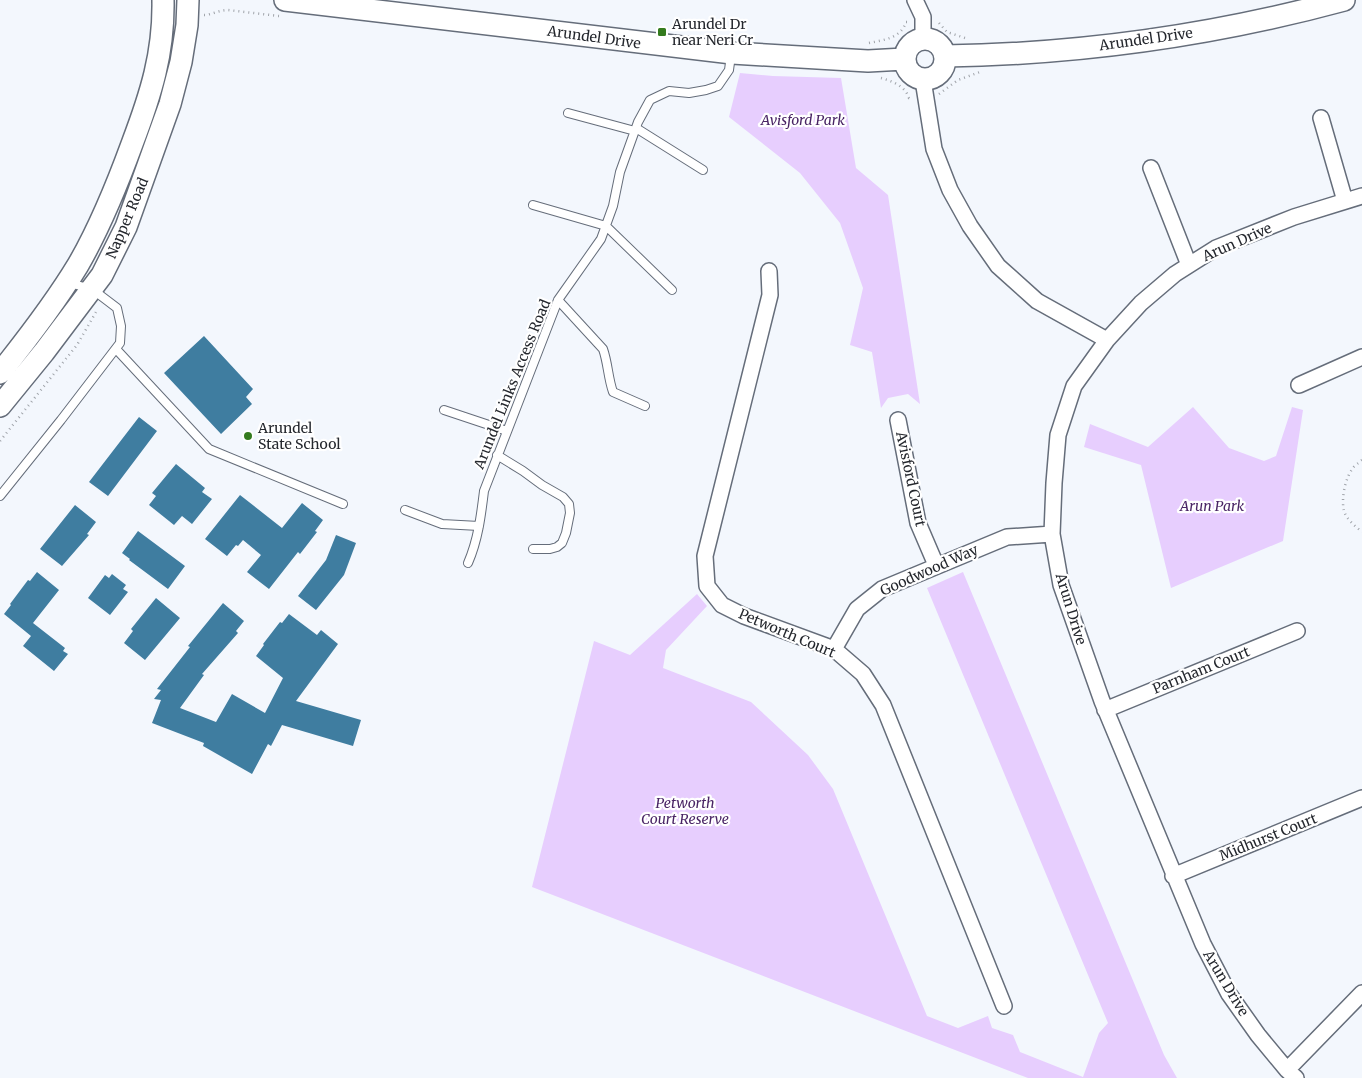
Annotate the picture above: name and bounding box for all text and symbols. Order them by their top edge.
place label: Arundel Dr near Neri Cr [671,15,753,49]
street label: Arundel Drive [545,21,642,52]
street label: Arundel Drive [1097,24,1194,55]
marker: Arundel Dr near Neri Cr [656,26,668,38]
park label: Avisford Park [760,111,845,129]
street label: Napper Road [102,174,152,261]
street label: Arun Drive [1199,219,1274,266]
street label: Arundel Links Access Road [469,296,555,472]
place label: Arundel State School [257,419,341,453]
street label: Avisford Court [892,429,930,529]
marker: Arundel State School [242,430,254,442]
park label: Arun Park [1179,497,1244,515]
street label: Goodwood Way [877,540,982,600]
street label: Arun Drive [1051,570,1090,647]
street label: Petworth Court [736,604,839,662]
street label: Parnham Court [1150,642,1253,698]
park label: Petworth Court Reserve [641,794,729,828]
street label: Midhurst Court [1217,809,1320,865]
street label: Arun Drive [1199,946,1253,1019]

